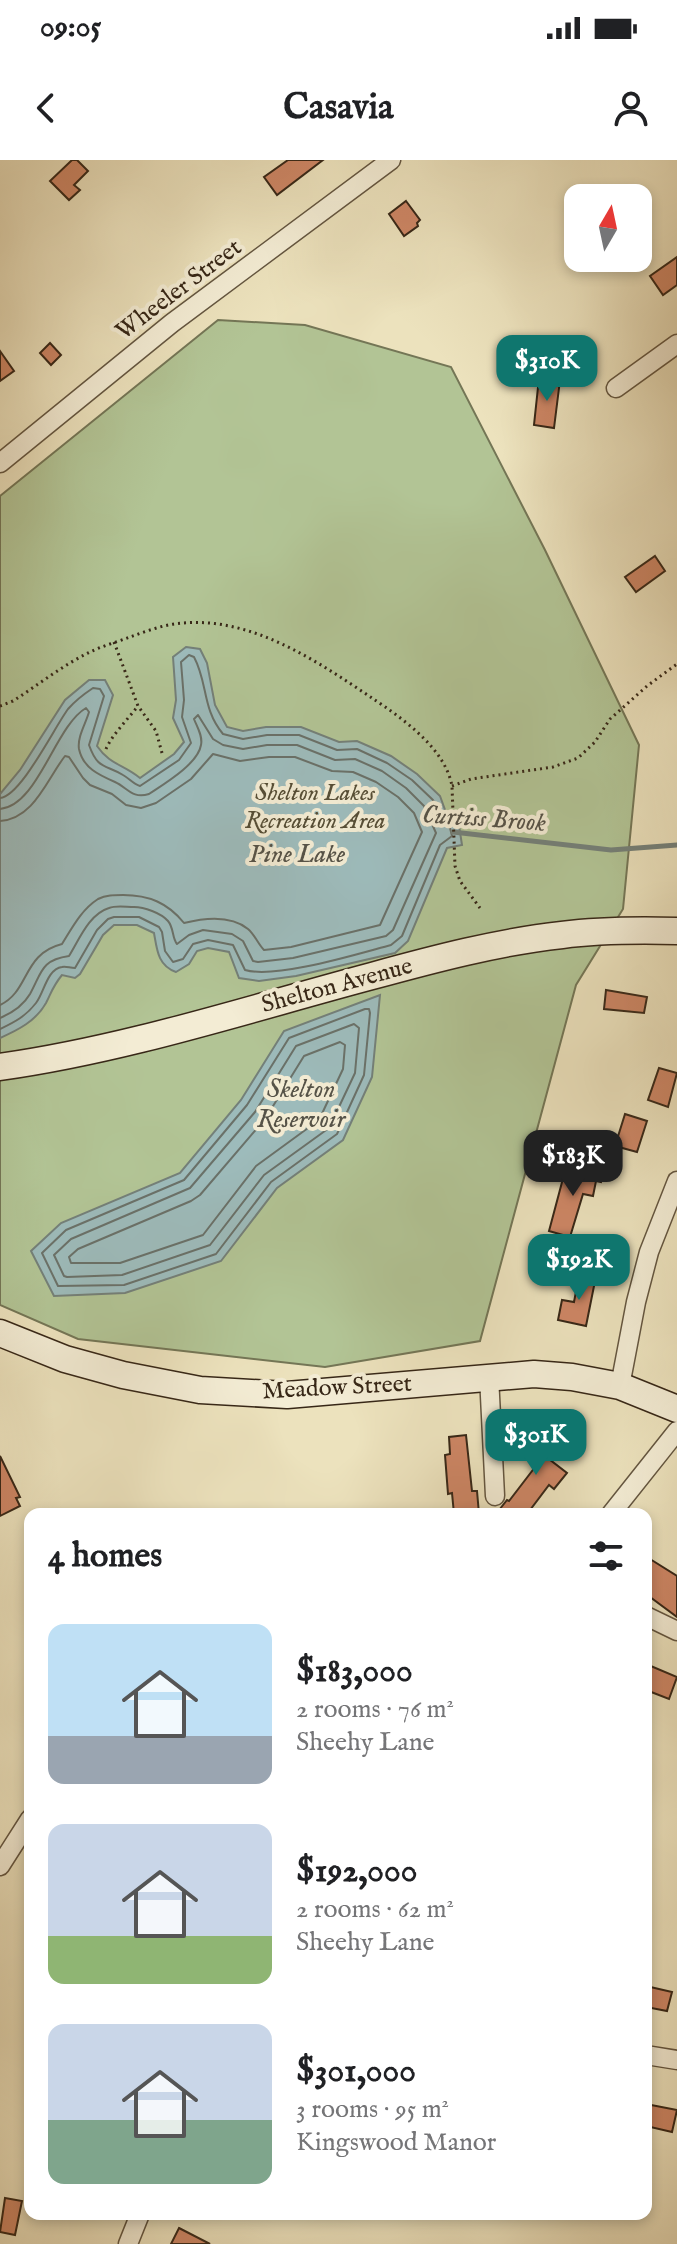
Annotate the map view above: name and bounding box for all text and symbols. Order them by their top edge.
text: 09:05 [40,9,101,47]
text: Casavia [283,85,394,131]
icon: back [24,86,68,130]
icon: person [609,86,653,130]
north arrow [564,184,652,272]
map controls [564,184,652,272]
street label: Wheeler Street [110,233,248,347]
pin: $310K [491,335,603,403]
text: $310K [514,344,580,377]
park label: Shelton Lakes Recreation Area [245,778,385,837]
water label: Curtiss Brook [421,798,548,840]
water label: Pine Lake [249,838,346,871]
street label: Shelton Avenue [258,951,416,1021]
water label: Skelton Reservoir [257,1073,346,1136]
pin: $183K [517,1130,629,1198]
text: $183K [542,1139,604,1172]
pin: $192K [523,1234,635,1302]
text: $192K [546,1243,612,1276]
street label: Meadow Street [261,1369,413,1407]
pin: $301K [480,1409,592,1477]
text: $301K [503,1418,569,1451]
icon: filters [584,1534,628,1578]
text: 4 homes [48,1535,162,1578]
text: $183,000 [296,1650,413,1693]
icon: home [112,1656,208,1752]
text: 2 rooms · 76 m² [296,1693,454,1726]
text: Sheehy Lane [296,1726,434,1759]
text: $192,000 [296,1850,417,1893]
icon: home [112,1856,208,1952]
text: 2 rooms · 62 m² [296,1893,454,1926]
text: Sheehy Lane [296,1926,434,1959]
text: $301,000 [296,2050,416,2093]
icon: home [112,2056,208,2152]
text: 3 rooms · 95 m² [296,2093,449,2126]
text: Kingswood Manor [296,2126,496,2159]

